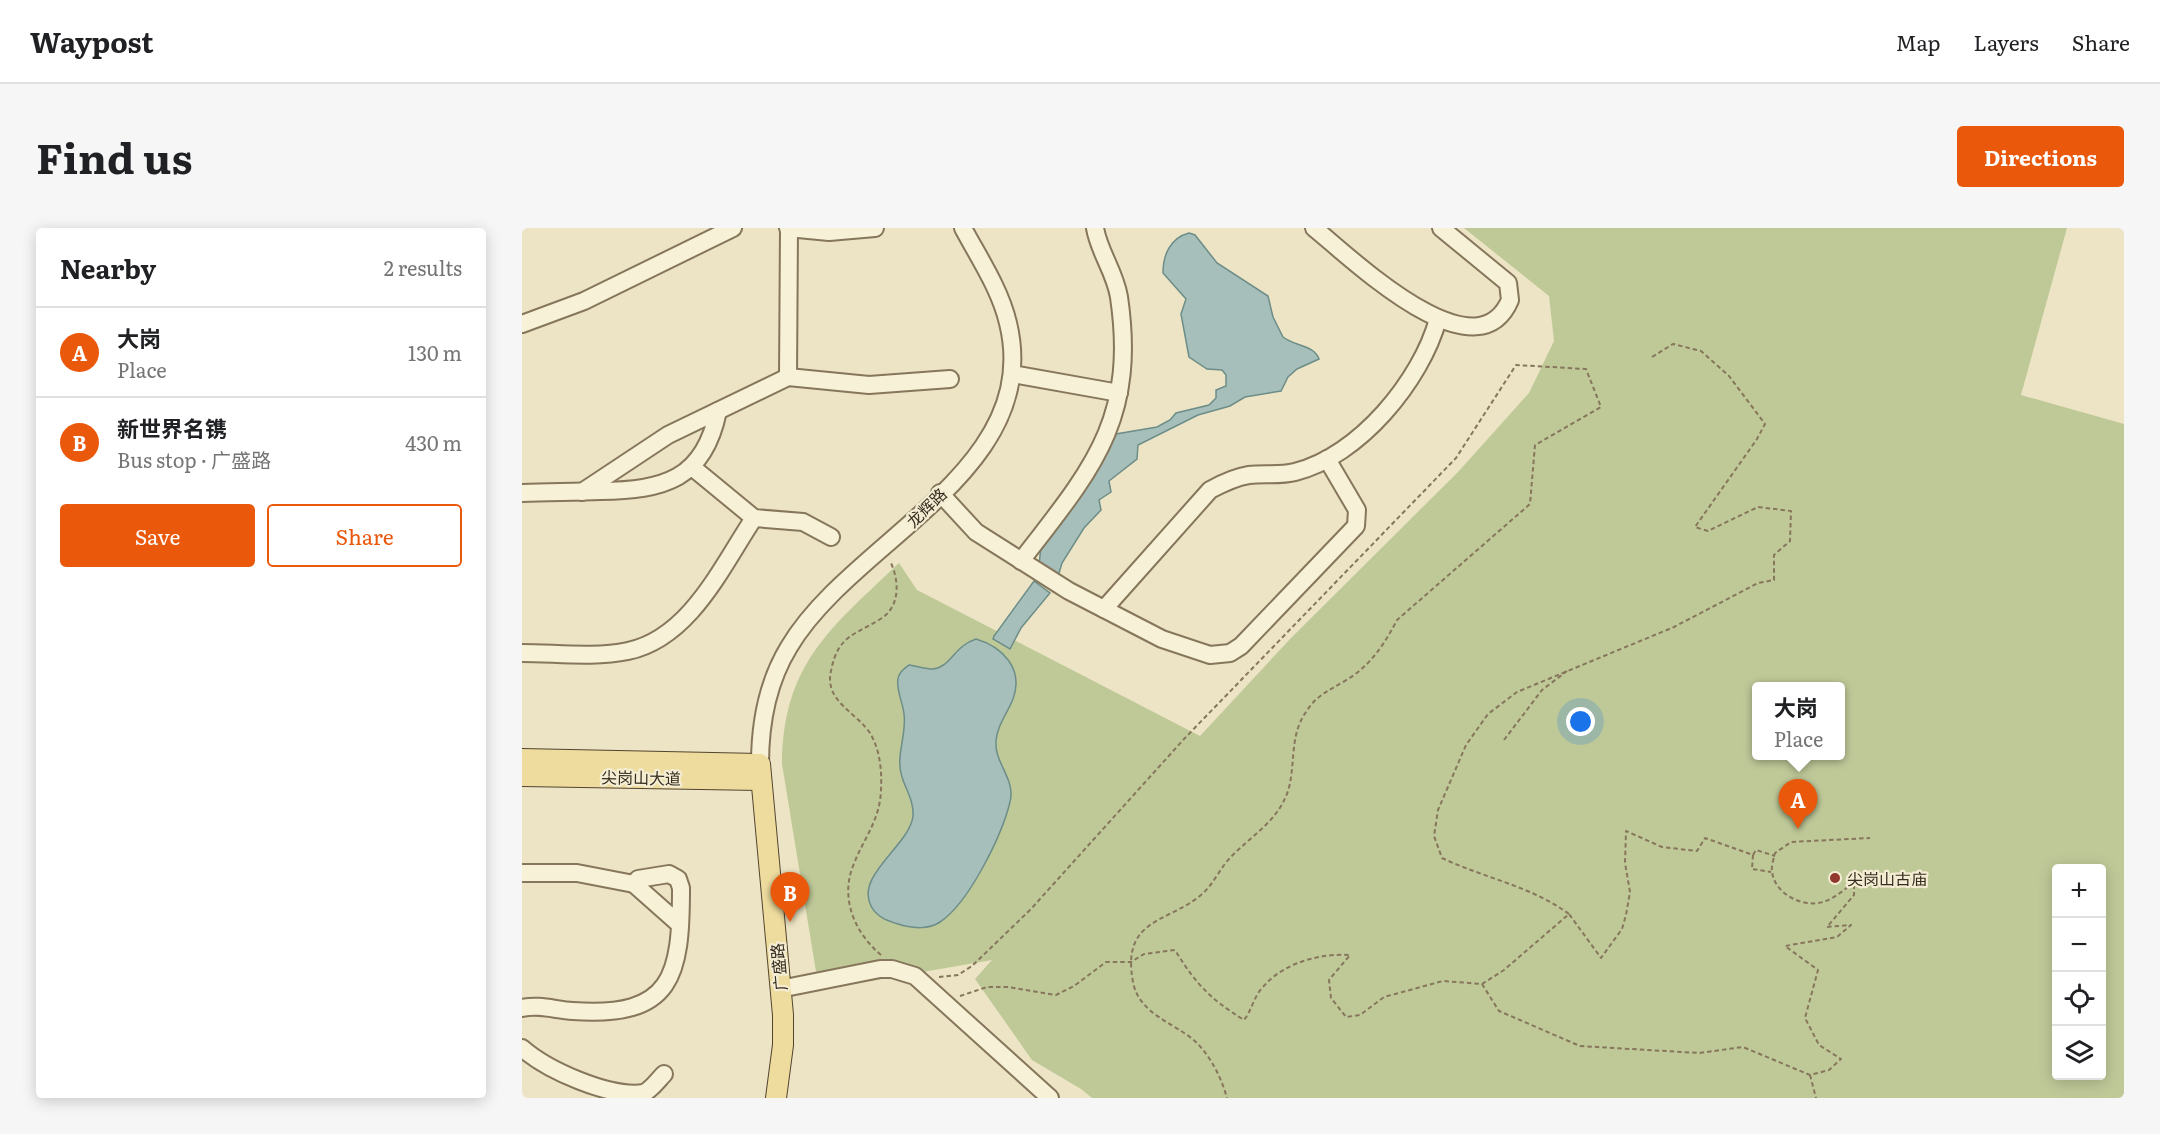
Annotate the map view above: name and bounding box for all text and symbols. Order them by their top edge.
text: Waypost [30,20,154,62]
text: Map [1896,26,1941,57]
text: Layers [1974,26,2039,57]
text: Share [2072,26,2130,57]
text: Find us [36,125,193,187]
button: Directions [1957,126,2124,187]
text: Nearby [60,248,156,287]
text: 2 results [384,252,462,282]
text: 大岗 [117,321,161,354]
text: A [72,337,87,367]
text: 130 m [408,337,462,367]
text: Place [117,354,167,384]
text: 新世界名镌 [117,411,227,444]
text: B [73,427,86,457]
text: 430 m [405,427,462,457]
text: Bus stop · 广盛路 [117,444,271,474]
street label: 龙辉路 [900,482,952,532]
button: Save [60,504,255,567]
button: Share [267,504,462,567]
popup [1752,682,1845,760]
text: 大岗 [1774,690,1818,723]
your location [1566,707,1595,736]
text: Place [1774,723,1823,753]
street label: 尖岗山大道 [601,764,681,790]
pin: A [1778,780,1818,829]
map controls [2052,864,2106,1080]
button: + [2052,864,2106,918]
place label: 尖岗山古庙 [1847,866,1927,890]
marker: 尖岗山古庙 [1828,871,1842,885]
pin: B [770,872,810,922]
button: − [2052,918,2106,972]
street label: 广盛路 [764,942,792,992]
button: locate [2052,972,2106,1026]
button: layers [2052,1026,2106,1080]

